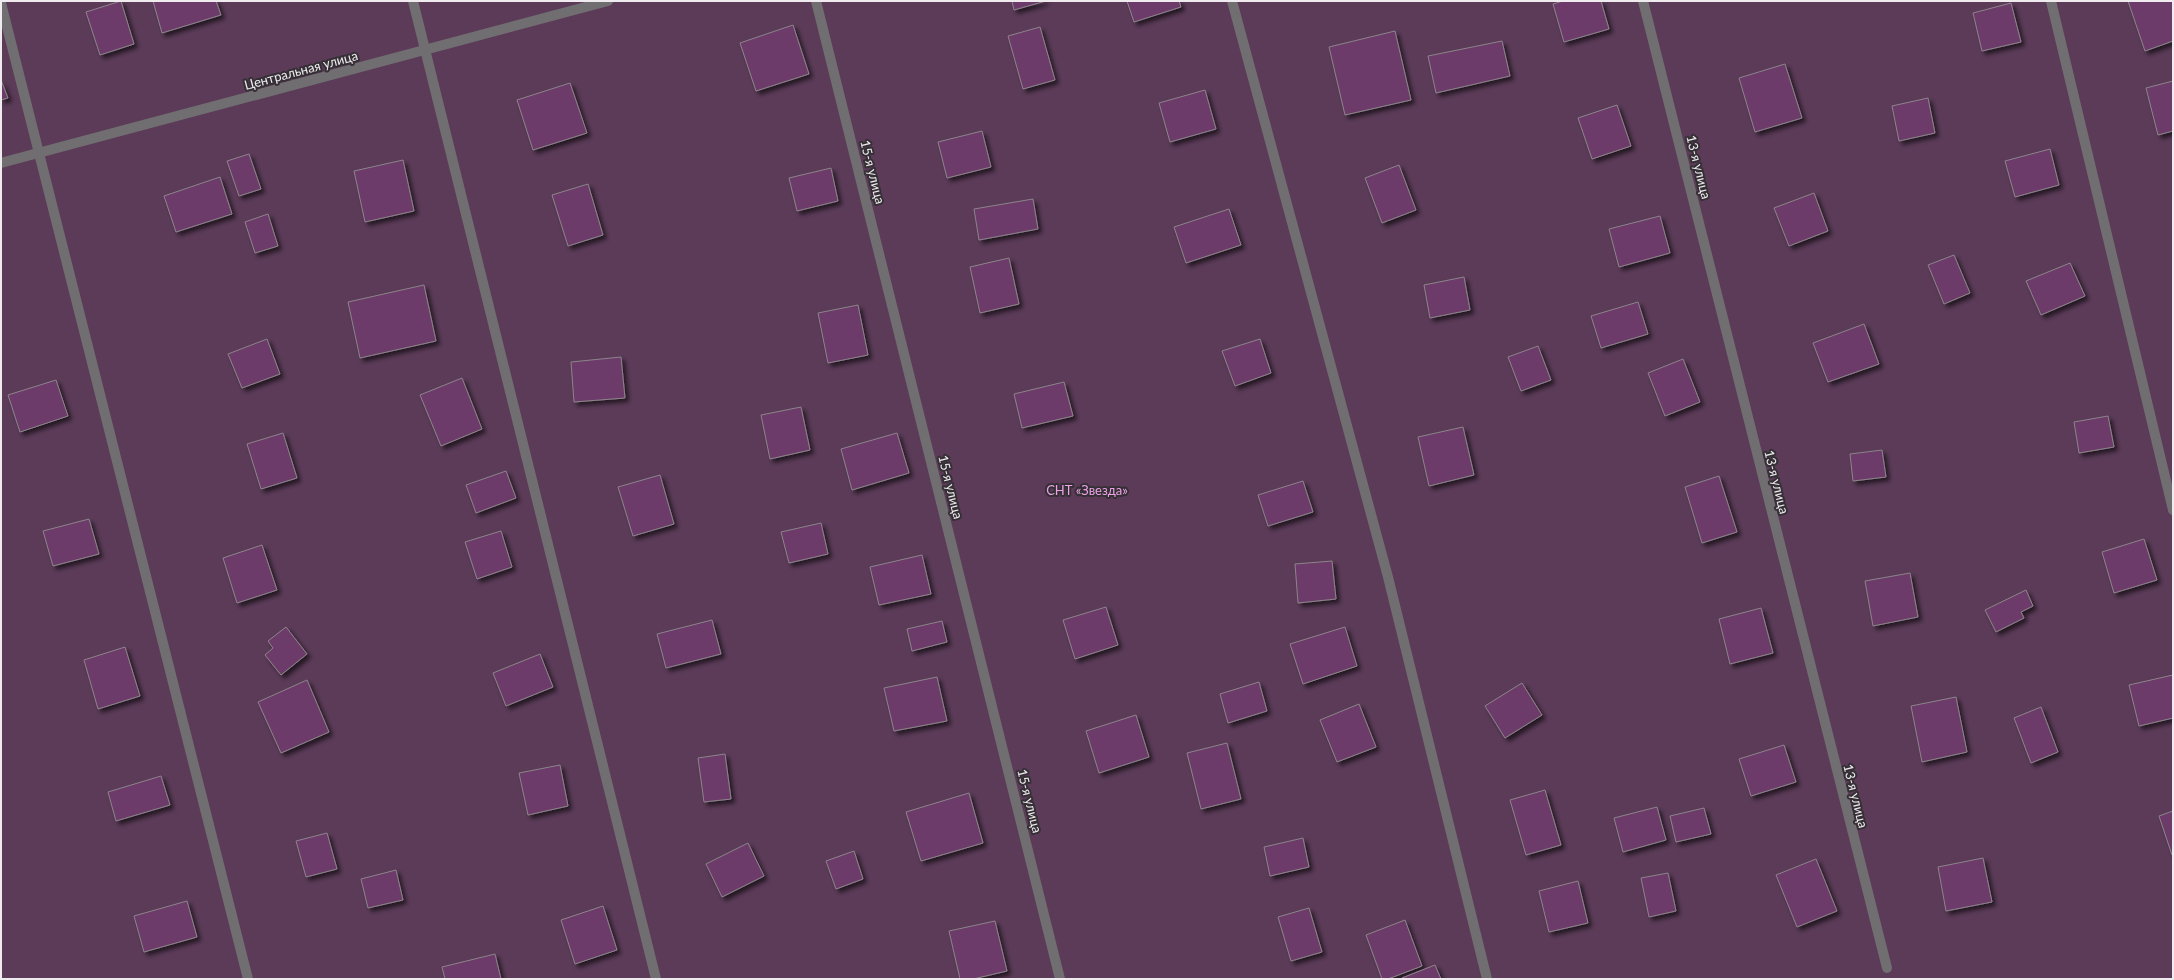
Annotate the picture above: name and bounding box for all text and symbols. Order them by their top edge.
street label: Центральная улица [242,47,360,93]
street label: 13-я улица [1683,133,1715,201]
street label: 15-я улица [857,138,889,206]
street label: 13-я улица [1761,448,1793,516]
street label: 15-я улица [935,453,967,521]
park label: СНТ «Звезда» [1046,482,1128,498]
street label: 13-я улица [1840,762,1872,830]
street label: 15-я улица [1014,767,1046,835]

